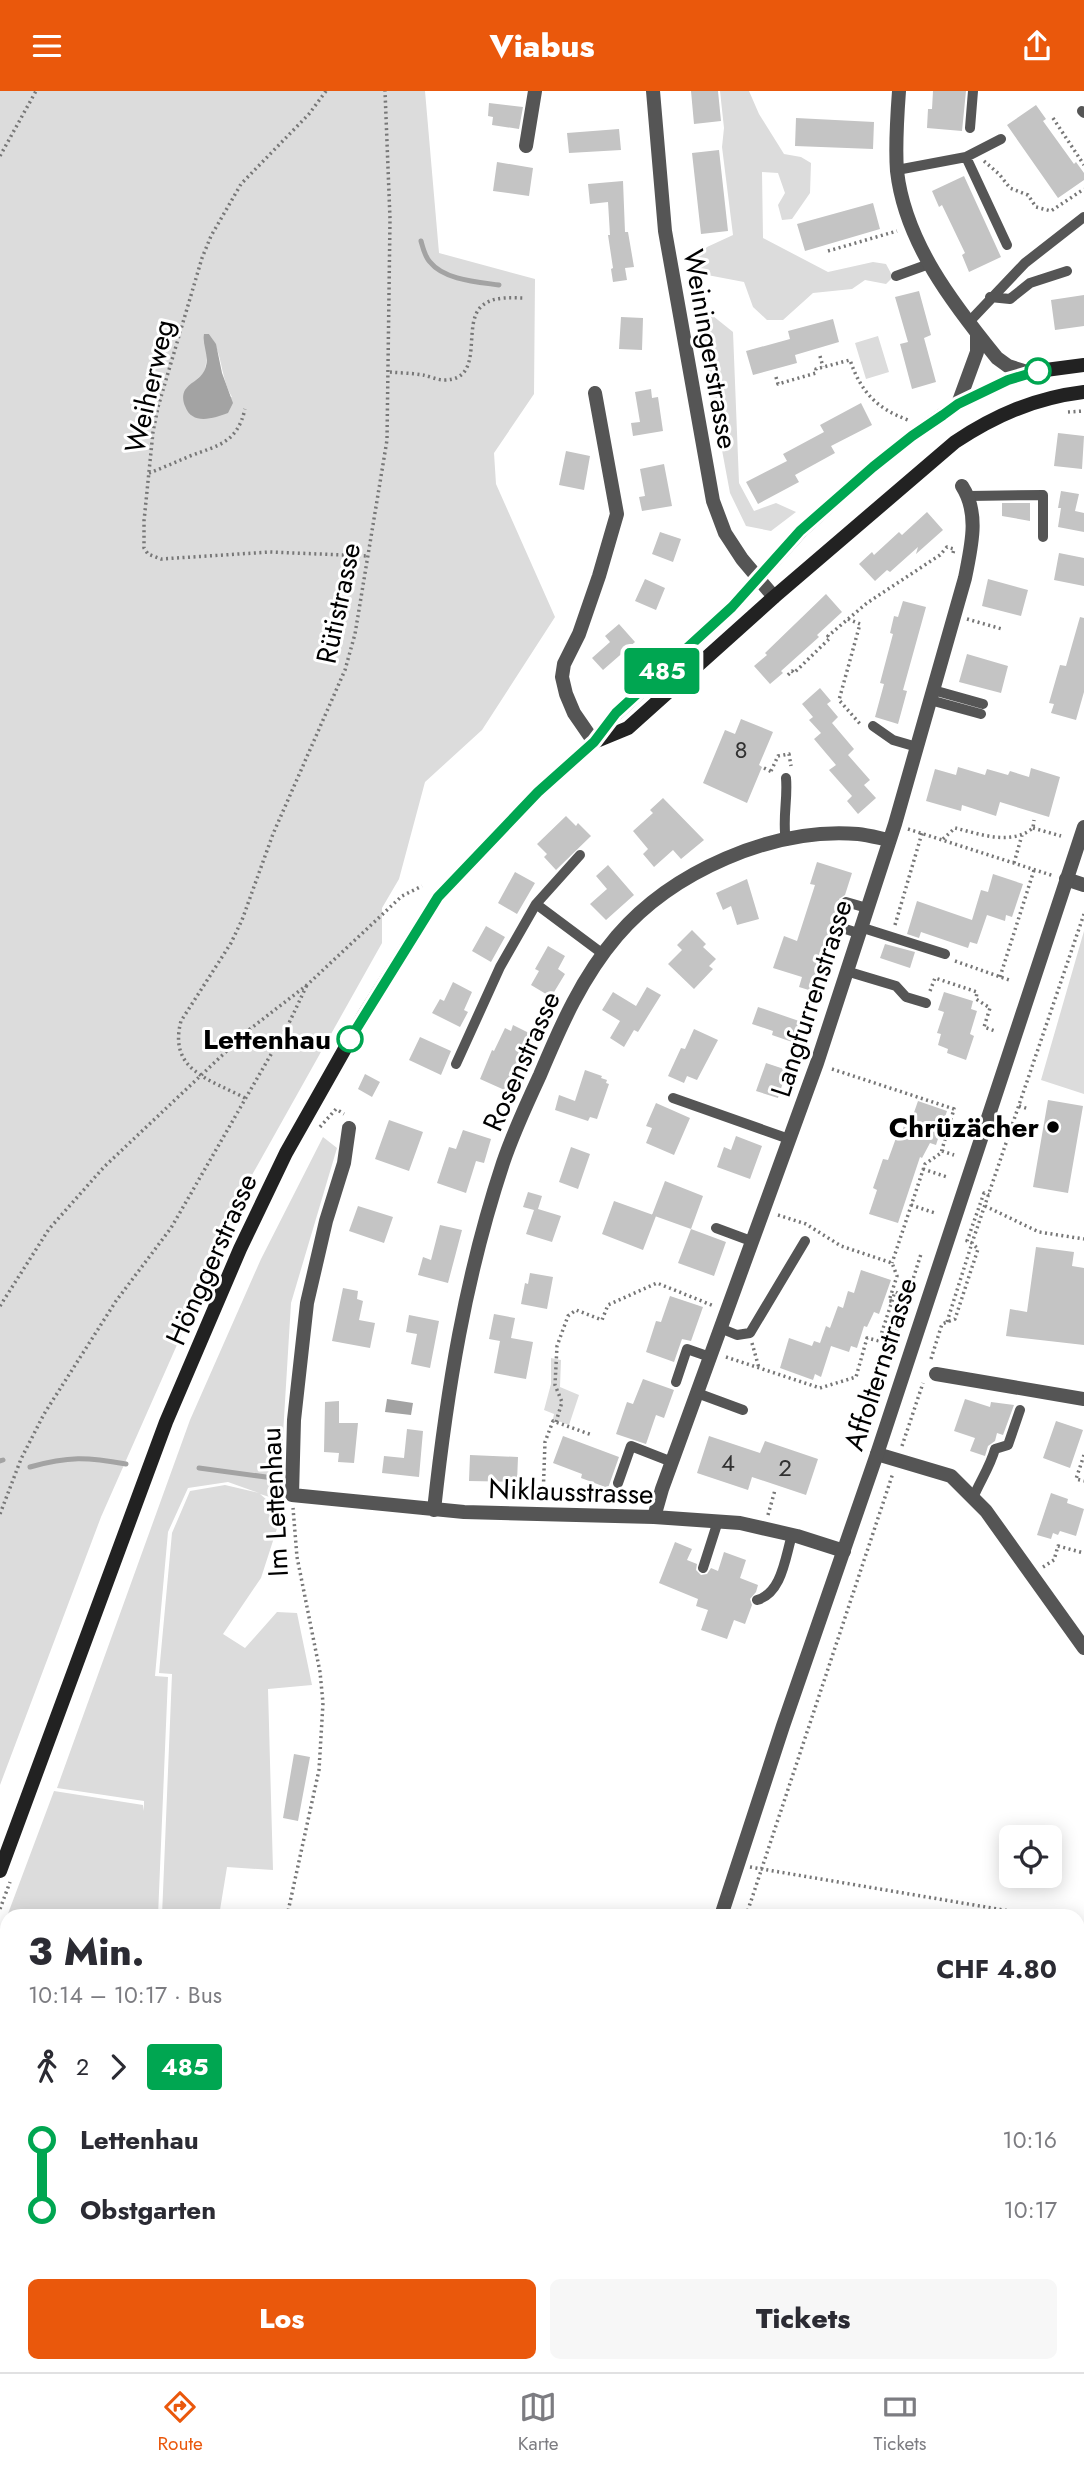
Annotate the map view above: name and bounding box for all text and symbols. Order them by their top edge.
text: Viabus [489,23,595,69]
icon: menu [28,27,66,65]
icon: share [1018,27,1056,65]
street label: Weiningerstrasse [673,246,748,452]
street label: Weiherweg [114,315,185,457]
unlabelled marker [1025,358,1051,384]
street label: Rütistrasse [306,539,371,667]
line badge: 485 [622,648,702,694]
text: 485 [638,653,686,688]
house number: 8 [734,732,748,767]
street label: Langfurrenstrasse [760,894,863,1102]
street label: Rosenstrasse [472,985,571,1138]
place label: Lettenhau [203,1019,331,1060]
marker: Lettenhau [337,1026,363,1052]
place label: Chrüzächer [889,1107,1039,1148]
marker: Chrüzächer [1045,1119,1061,1135]
street label: Hönggerstrasse [155,1167,268,1352]
street label: Affolternstrasse [833,1272,928,1456]
street label: Im Lettenhau [250,1426,299,1578]
house number: 4 [721,1445,735,1480]
house number: 2 [778,1450,792,1485]
street label: Niklausstrasse [488,1468,654,1515]
map controls [999,1825,1062,1888]
button: locate [999,1825,1062,1888]
text: 3 Min. [28,1924,144,1979]
text: CHF 4.80 [936,1950,1057,1988]
text: 10:14 – 10:17 · Bus [28,1978,222,2012]
icon: walk [28,2048,66,2086]
icon: forward [99,2048,137,2086]
text: 485 [161,2049,208,2084]
text: 2 [76,2050,89,2084]
text: Lettenhau [80,2121,199,2159]
text: 10:16 [1002,2123,1057,2157]
text: Obstgarten [80,2191,216,2229]
text: 10:17 [1004,2193,1057,2227]
button: Los [28,2279,536,2359]
button: Tickets [550,2279,1057,2359]
tab: Route [157,2388,203,2457]
tab: Karte [518,2388,559,2457]
tab: Tickets [874,2388,926,2457]

